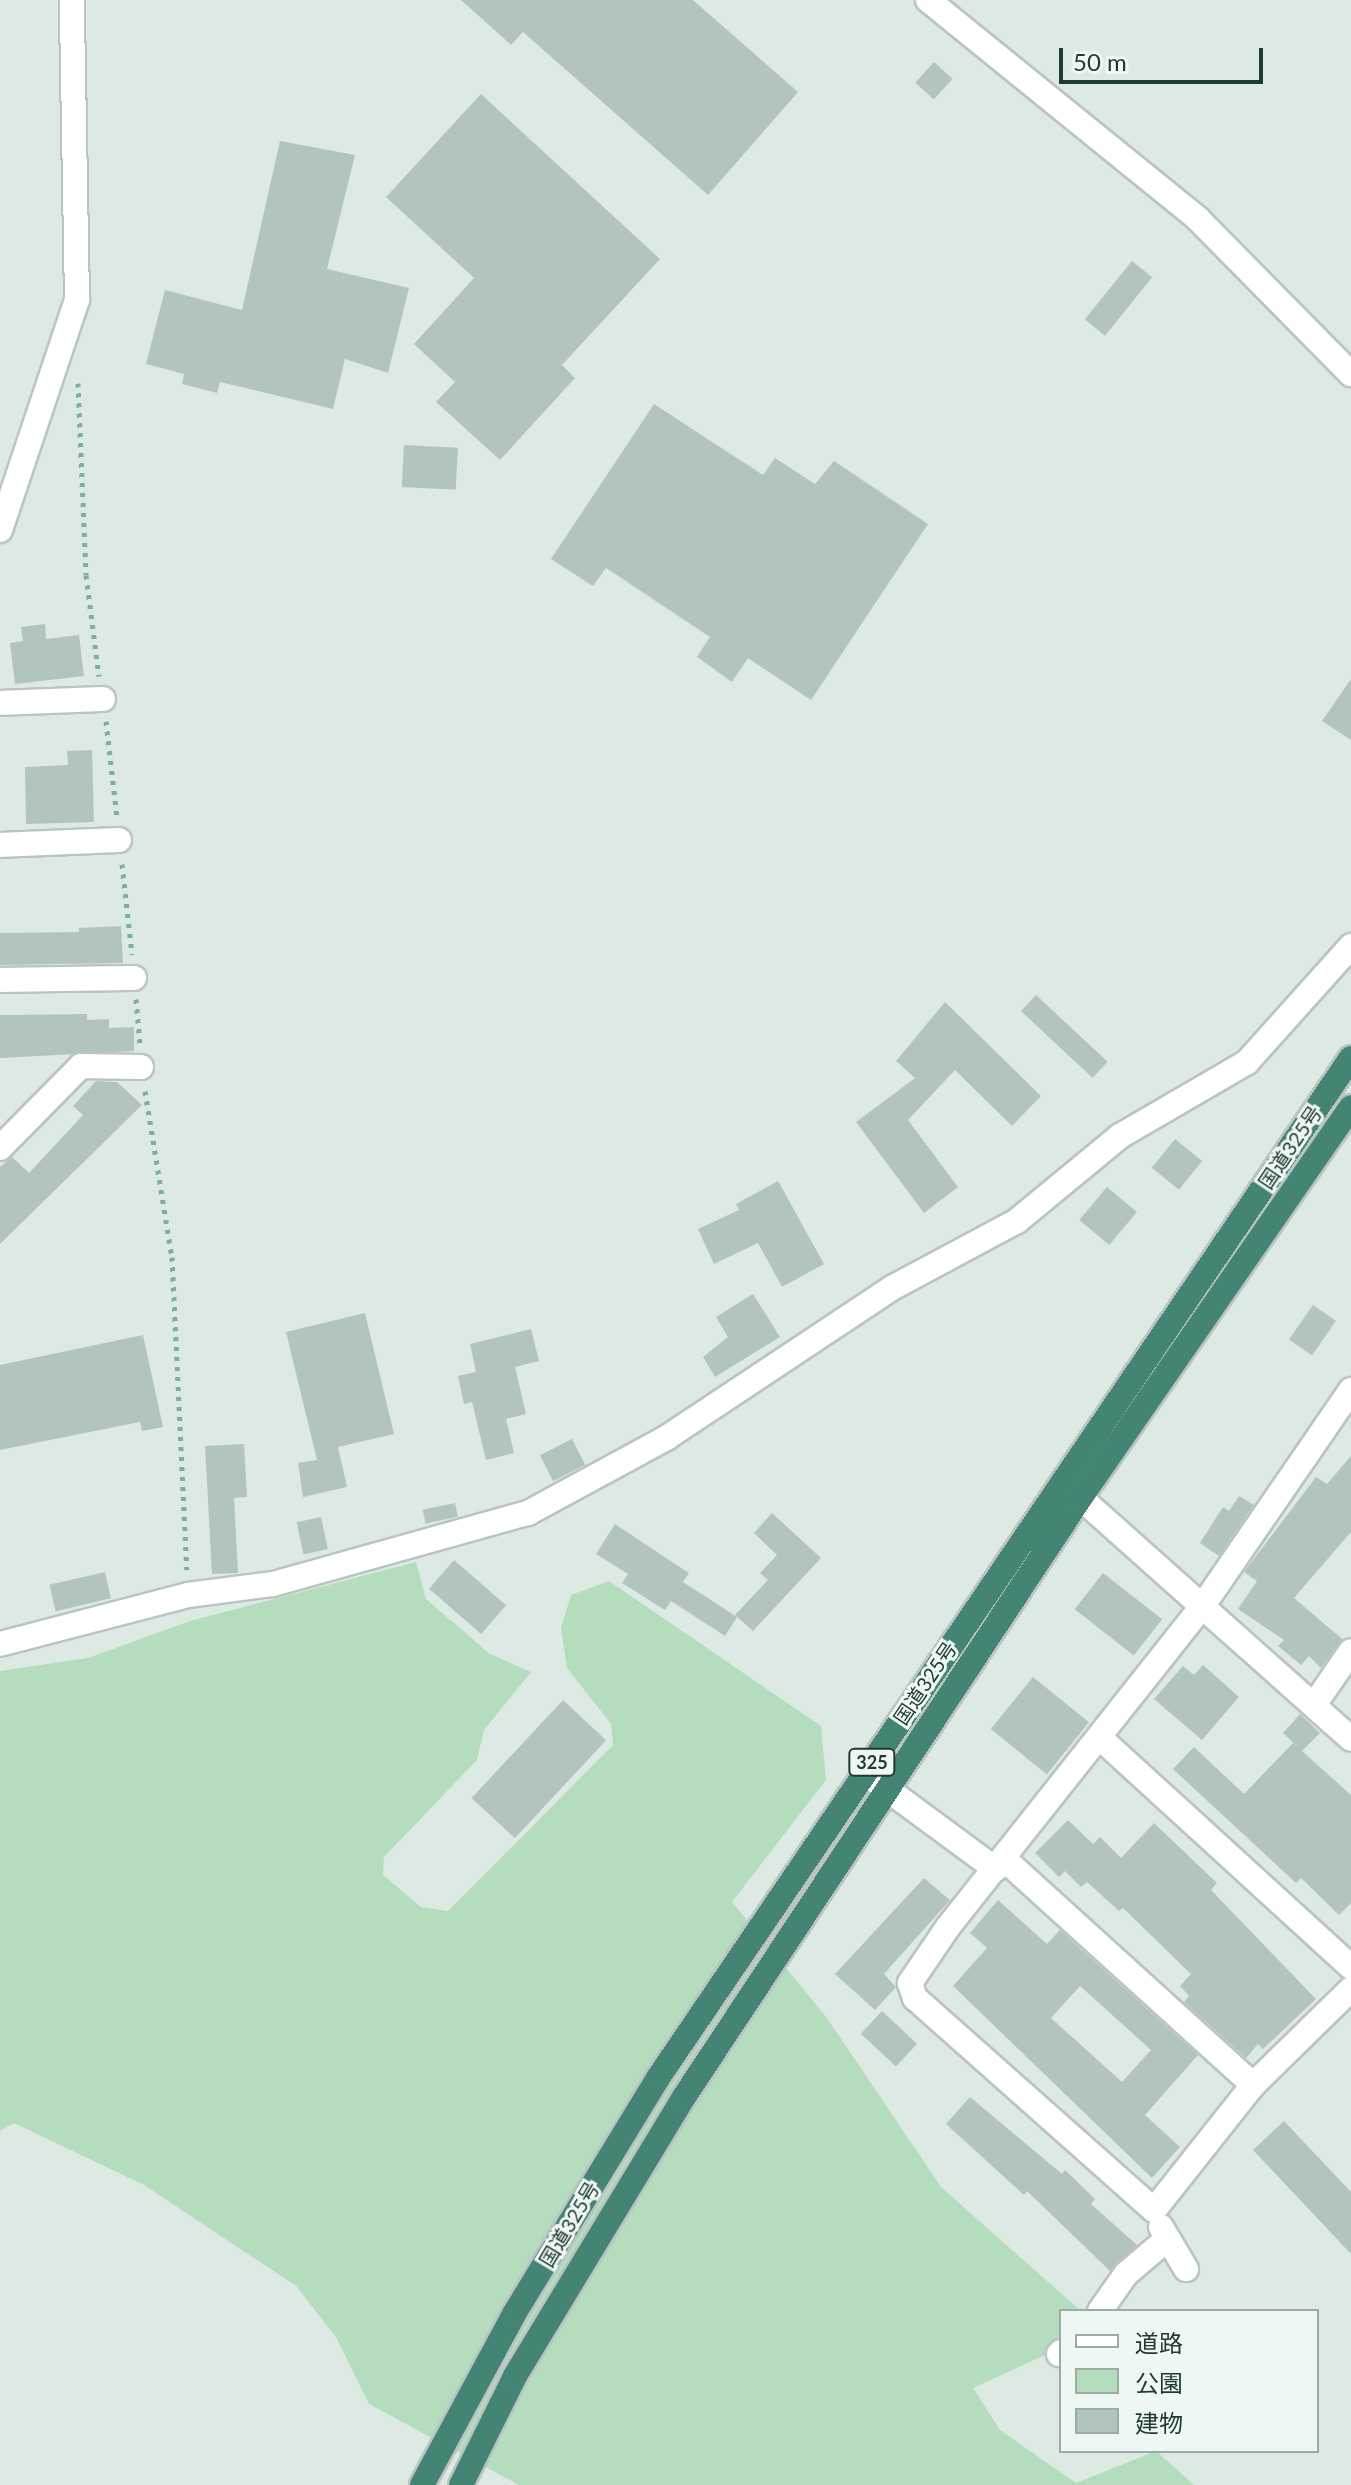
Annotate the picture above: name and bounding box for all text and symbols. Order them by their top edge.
scale bar [1063,32,1267,82]
text: 50 m [1073,47,1127,76]
street label: 国道325号 [1254,1101,1326,1193]
street label: 国道325号 [889,1637,961,1729]
road number: 325 [848,1748,896,1776]
street label: 国道325号 [534,2177,604,2271]
legend [1059,2309,1319,2453]
text: 道路 [1135,2328,1183,2357]
text: 公園 [1135,2368,1183,2397]
text: 建物 [1135,2408,1183,2437]

